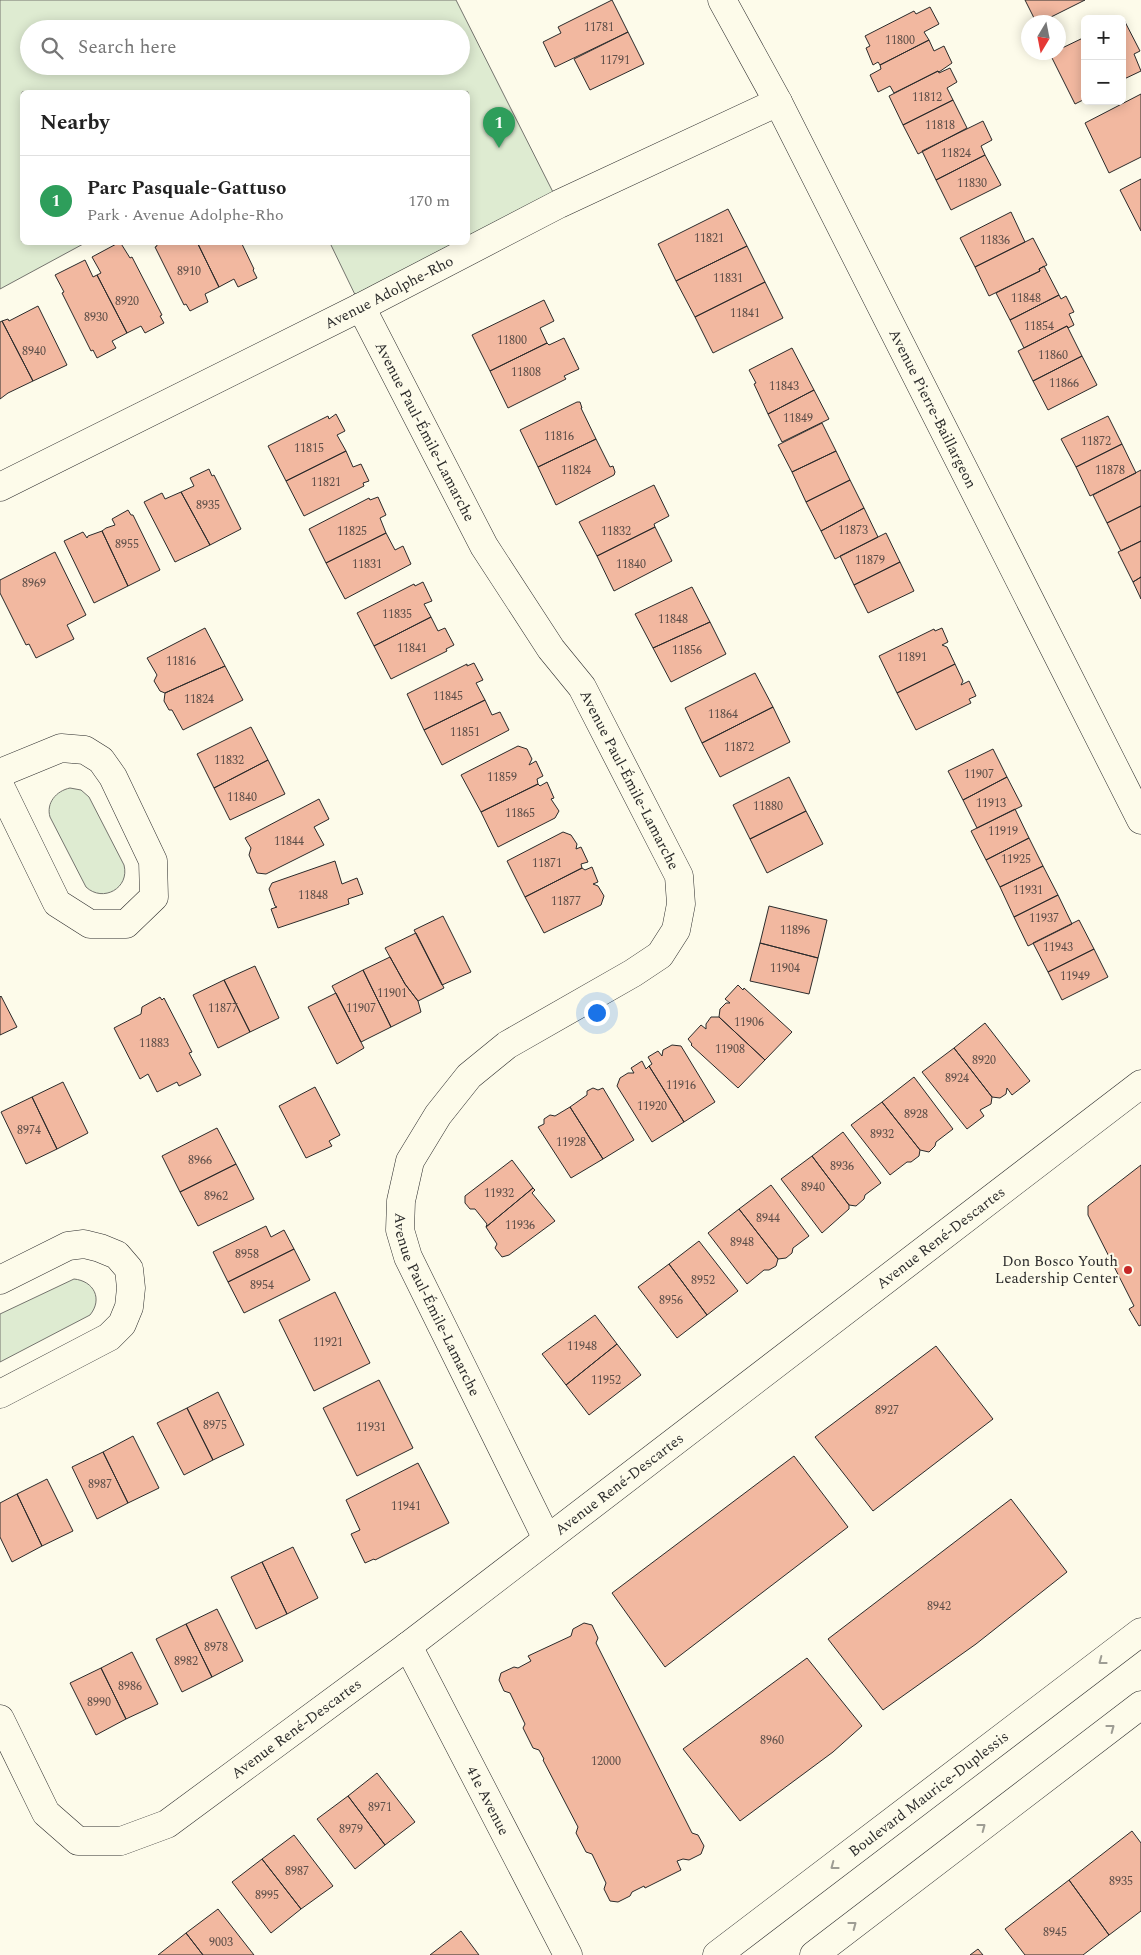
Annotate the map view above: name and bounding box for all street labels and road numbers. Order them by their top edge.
street label: Avenue Adolphe-Rho [321,249,457,335]
street label: Avenue Pierre-Baillargeon [883,325,983,493]
street label: Avenue Paul-Émile-Lamarche [369,338,481,525]
street label: Avenue Paul-Émile-Lamarche [574,686,685,874]
street label: Avenue René-Descartes [871,1181,1010,1295]
street label: Avenue Paul-Émile-Lamarche [388,1212,486,1400]
street label: Avenue René-Descartes [550,1427,689,1541]
street label: Avenue René-Descartes [226,1673,366,1784]
street label: Boulevard Maurice-Duplessis [844,1725,1014,1862]
street label: 41e Avenue [460,1762,516,1839]

